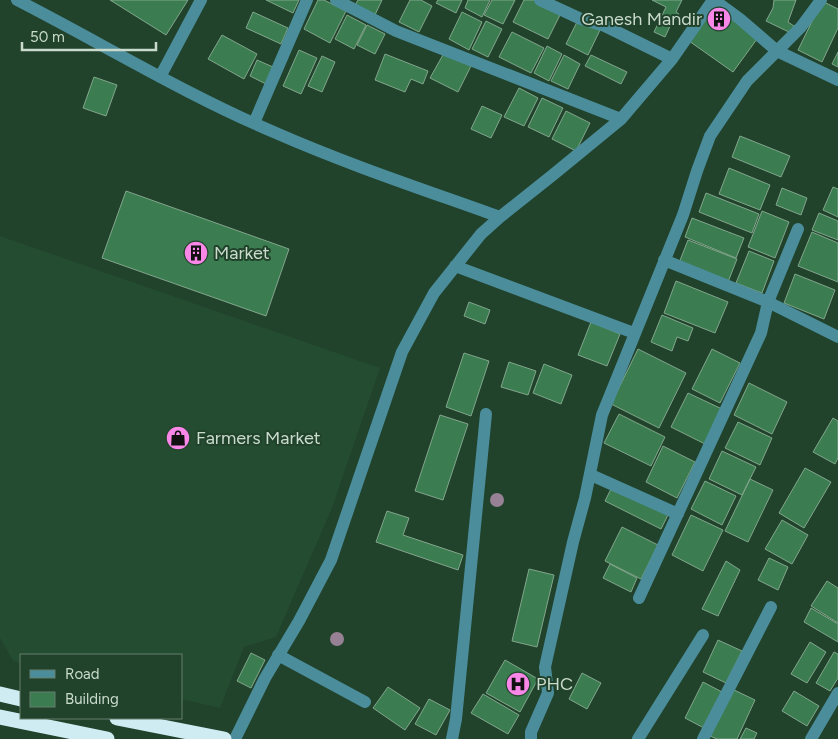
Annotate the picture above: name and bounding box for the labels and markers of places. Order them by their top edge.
building icon: Ganesh Mandir [706,6,732,32]
place label: Ganesh Mandir [581,8,702,30]
building icon: Market [183,240,209,266]
place label: Market [214,242,270,264]
shop icon: Farmers Market [165,425,191,451]
place label: Farmers Market [196,427,321,449]
hospital icon: PHC [505,671,531,697]
place label: PHC [536,673,573,695]

